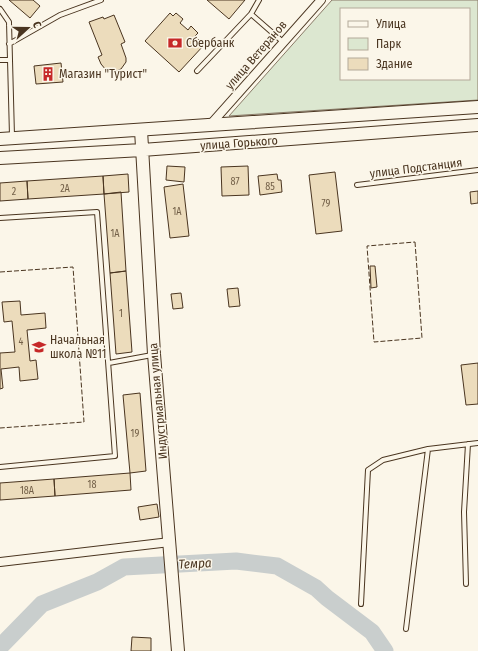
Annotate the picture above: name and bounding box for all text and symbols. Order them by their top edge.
north arrow [8,8,48,48]
legend [340,8,470,80]
text: Улица [375,17,406,31]
street label: улица Ветеранов [222,18,290,92]
text: С [30,20,44,30]
bank icon: Сбербанк [167,35,183,51]
place label: Сбербанк [186,36,235,50]
text: Парк [376,37,402,51]
text: Здание [376,57,412,71]
building icon: Магазин "Турист" [40,66,56,82]
place label: Магазин "Турист" [59,67,147,81]
street label: улица Горького [200,133,278,153]
street label: улица Подстанция [369,155,463,181]
house number: 87 [231,176,239,188]
house number: 85 [265,181,275,193]
house number: 2А [60,183,71,195]
house number: 2 [12,186,17,198]
house number: 79 [322,198,331,210]
house number: 1А [172,206,182,218]
house number: 1А [110,228,120,240]
house number: 1 [119,308,123,320]
place label: Начальная школа №11 [50,333,106,361]
house number: 4 [19,336,24,348]
school or university icon: Начальная школа №11 [31,339,47,355]
street label: Индустриальная улица [146,342,170,460]
house number: 19 [131,428,140,440]
house number: 18 [88,479,96,491]
house number: 18А [20,485,35,497]
water label: Темра [178,555,212,572]

